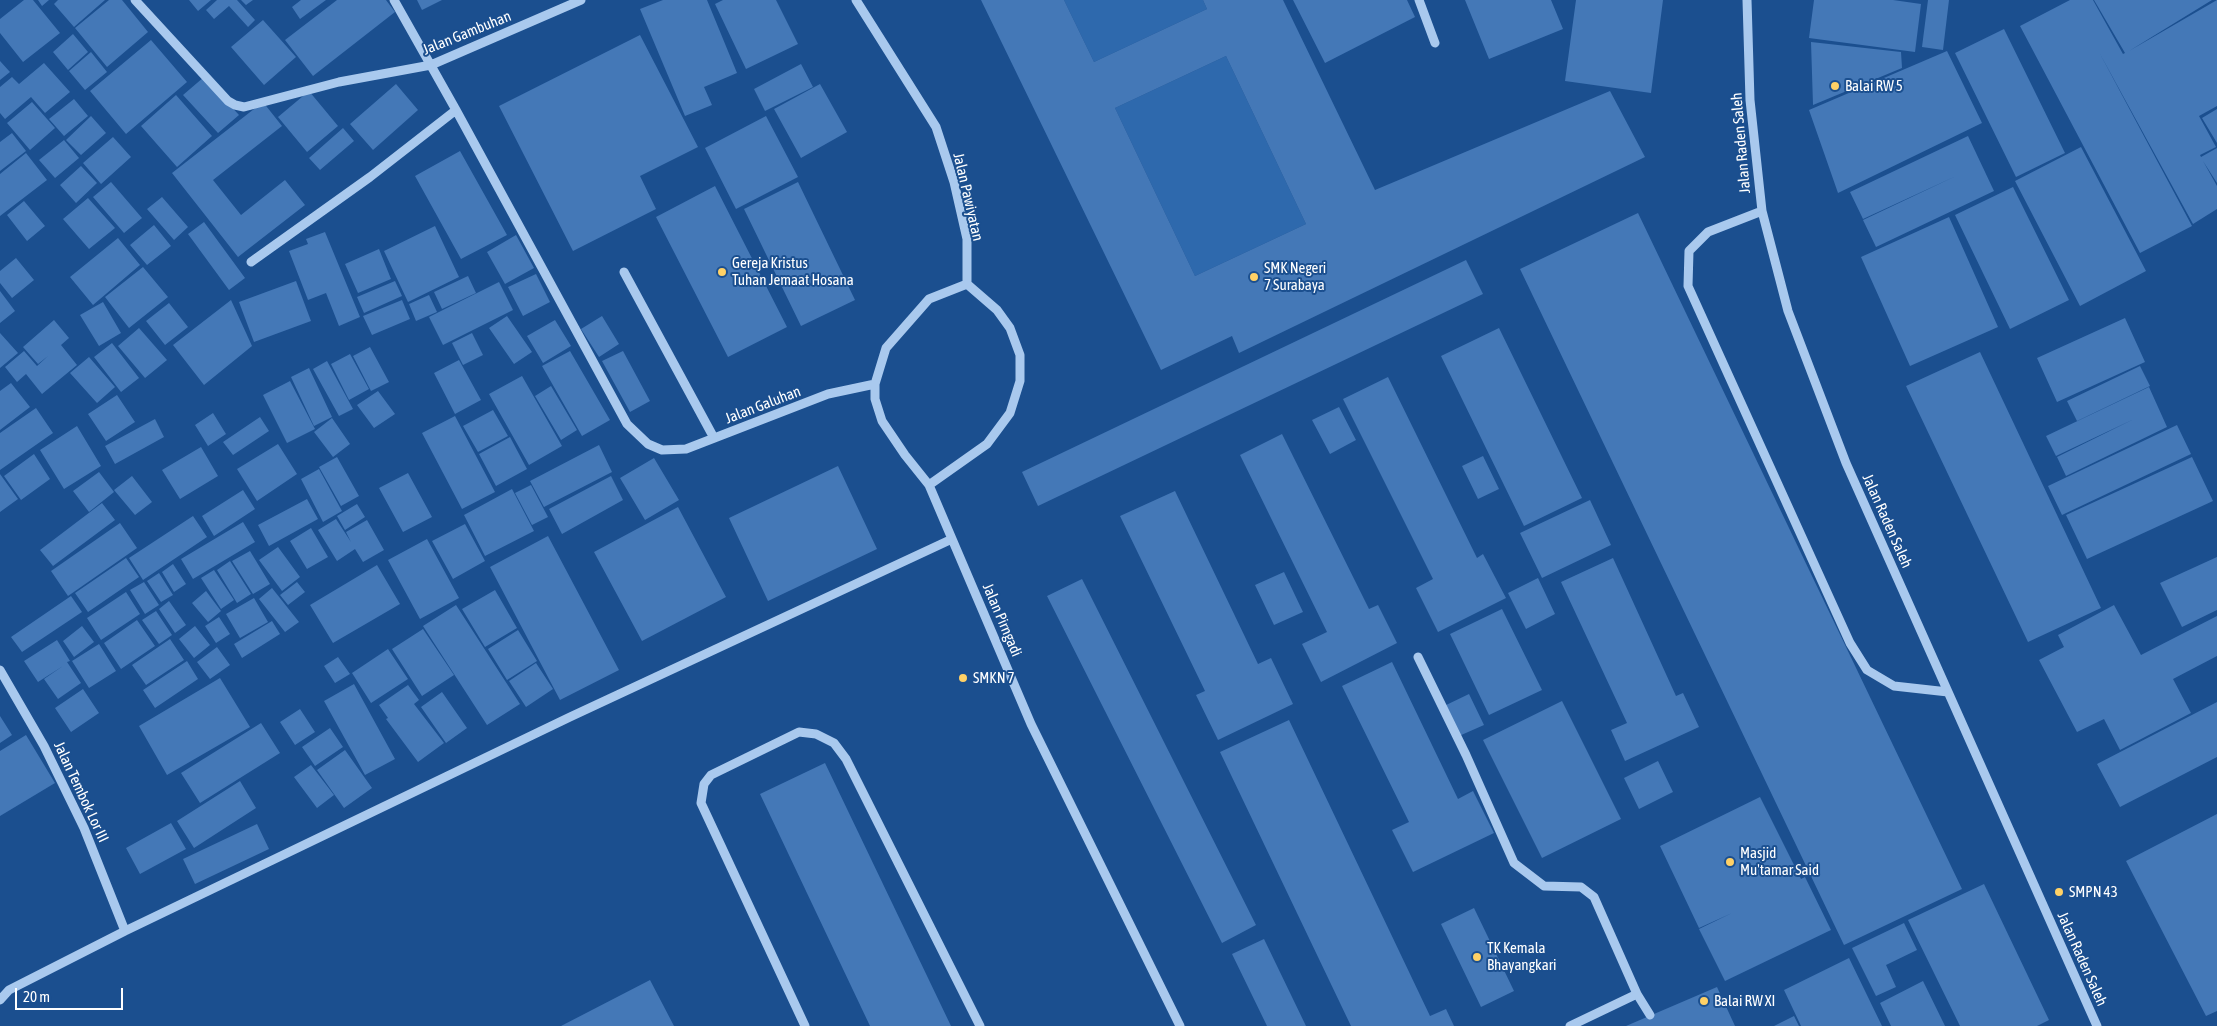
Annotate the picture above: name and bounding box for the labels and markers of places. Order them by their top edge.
place label: Balai RW 5 [1845,77,1903,95]
marker: Balai RW 5 [1829,80,1841,92]
place label: Gereja Kristus Tuhan Jemaat Hosana [732,254,854,289]
place label: SMK Negeri 7 Surabaya [1264,259,1326,294]
marker: Gereja Kristus Tuhan Jemaat Hosana [716,266,728,278]
marker: SMK Negeri 7 Surabaya [1248,271,1260,283]
place label: SMKN 7 [973,669,1015,687]
marker: SMKN 7 [957,672,969,684]
place label: Masjid Mu'tamar Said [1740,844,1819,879]
marker: Masjid Mu'tamar Said [1724,856,1736,868]
place label: SMPN 43 [2069,883,2118,901]
marker: SMPN 43 [2053,886,2065,898]
place label: TK Kemala Bhayangkari [1487,939,1557,974]
marker: TK Kemala Bhayangkari [1471,951,1483,963]
place label: Balai RW XI [1714,992,1775,1010]
marker: Balai RW XI [1698,995,1710,1007]

